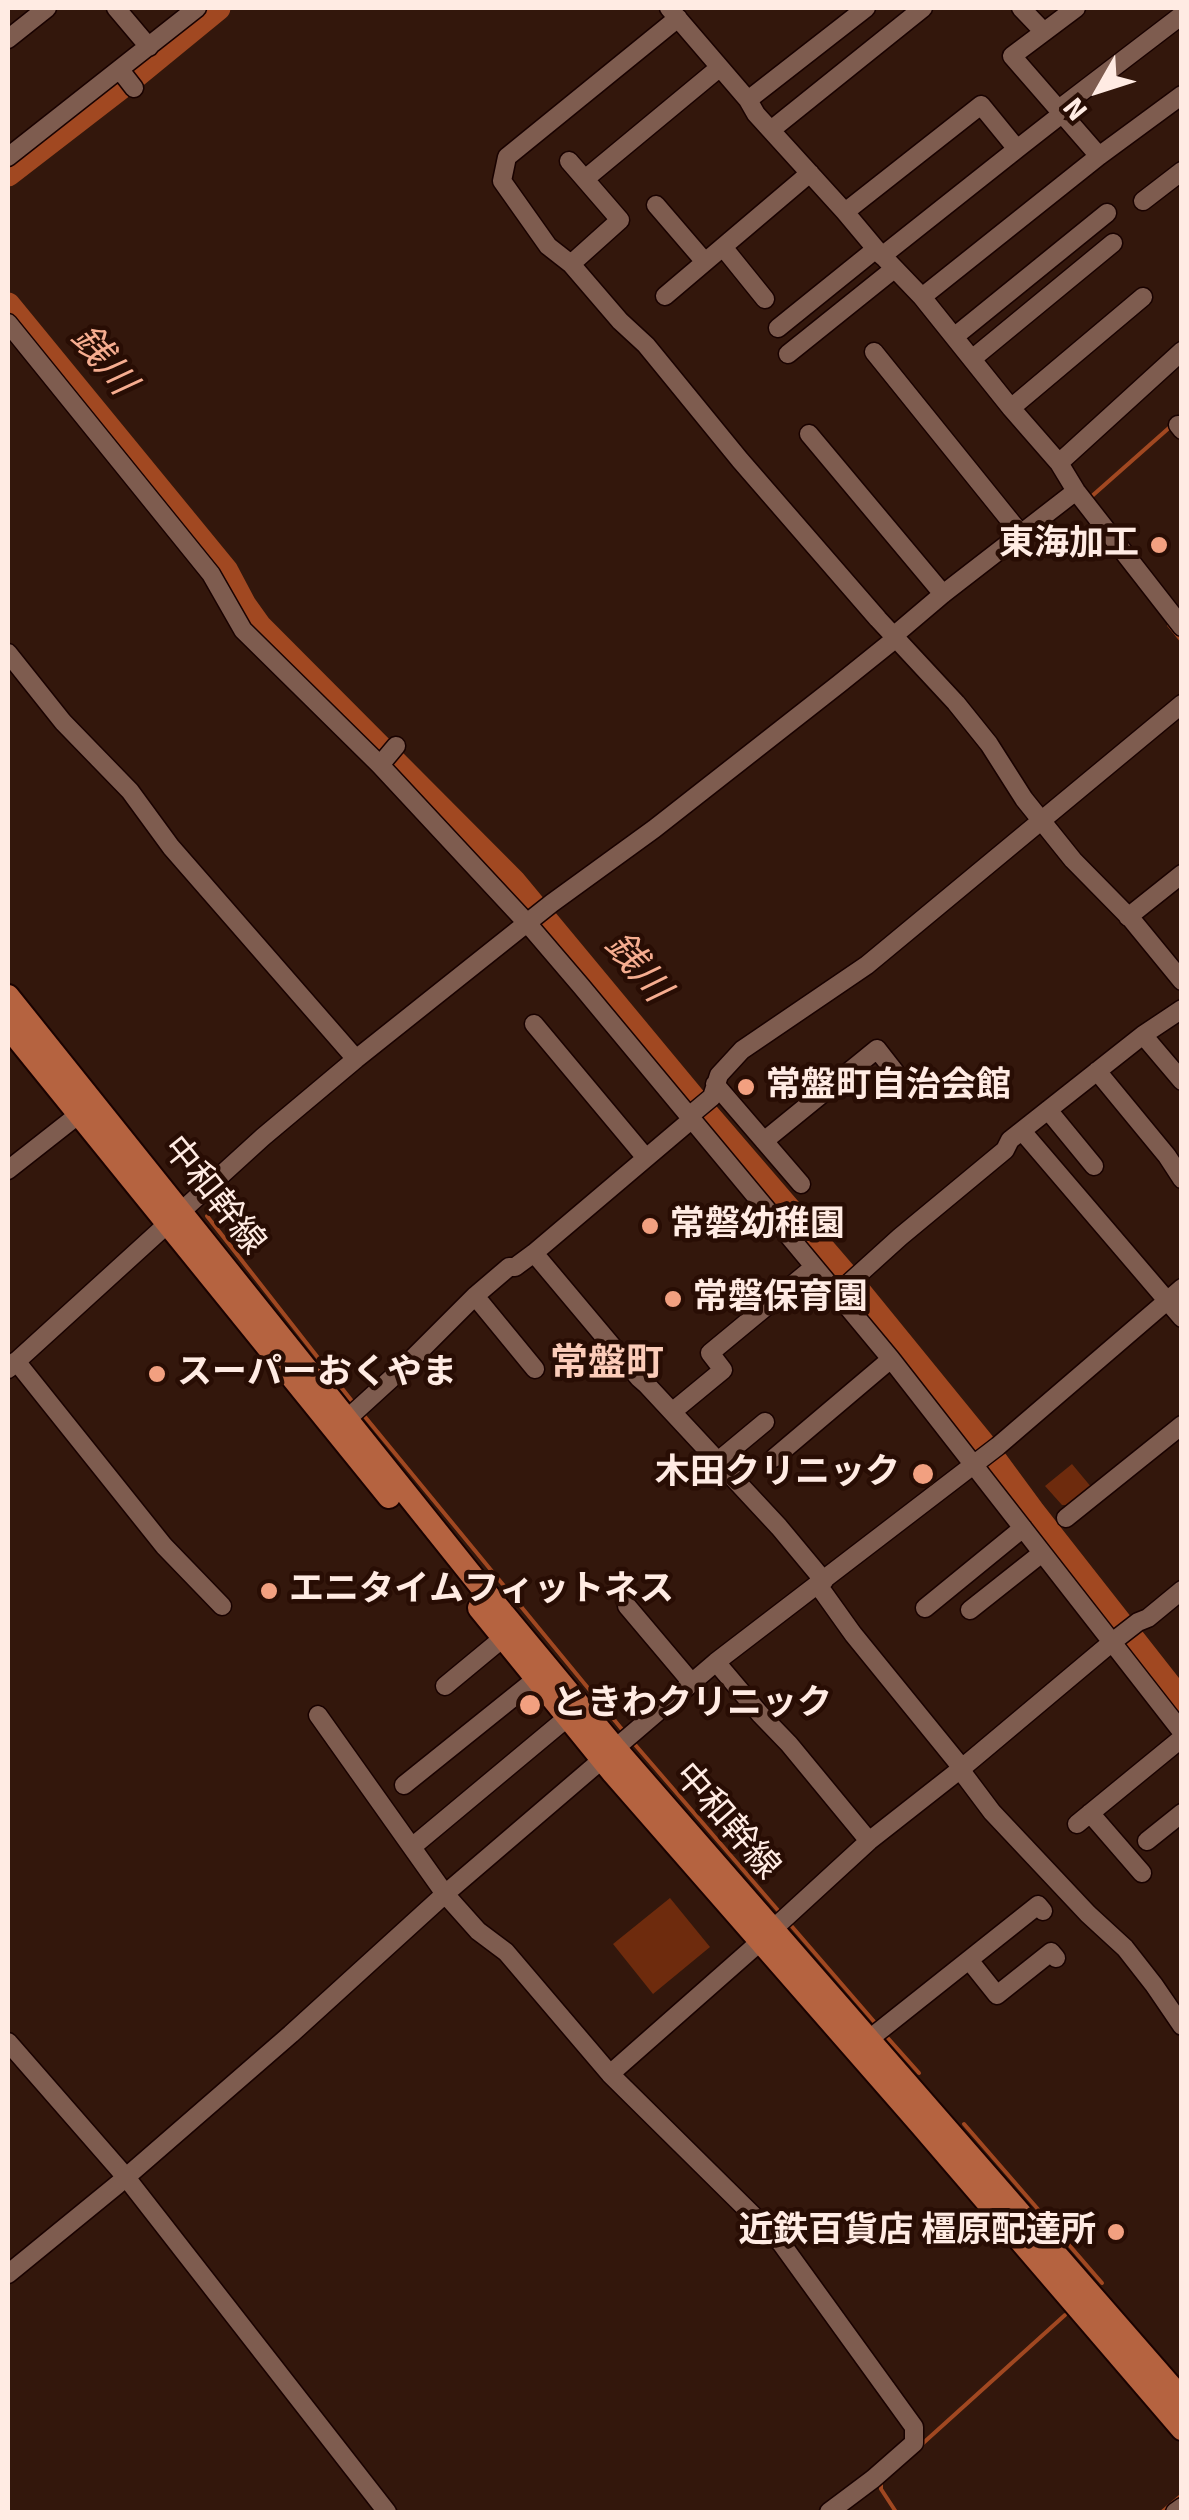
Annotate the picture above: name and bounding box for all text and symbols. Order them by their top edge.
north arrow [1049,40,1149,140]
text: N [1056,91,1095,127]
water label: 銭川 [60,317,144,405]
place label: 東海加工 [999,524,1139,566]
marker: 東海加工 [1148,534,1170,556]
water label: 銭川 [594,924,678,1012]
place label: 常盤町自治会館 [766,1066,1011,1108]
marker: 常盤町自治会館 [735,1076,757,1098]
street label: 中和幹線 [153,1128,273,1264]
place label: 常磐幼稚園 [670,1205,845,1247]
marker: 常磐幼稚園 [639,1215,661,1237]
place label: 常磐保育園 [693,1278,868,1320]
marker: 常磐保育園 [662,1288,684,1310]
district label: 常盤町 [550,1342,664,1388]
place label: スーパーおくやま [177,1353,457,1395]
marker: スーパーおくやま [146,1363,168,1385]
place label: 木田クリニック [655,1453,900,1495]
marker: 木田クリニック [910,1461,936,1487]
place label: エニタイムフィットネス [289,1570,674,1612]
marker: エニタイムフィットネス [258,1580,280,1602]
place label: ときわクリニック [552,1684,832,1726]
marker: ときわクリニック [517,1692,543,1718]
street label: 中和幹線 [664,1755,788,1889]
place label: 近鉄百貨店 橿原配達所 [738,2211,1096,2253]
marker: 近鉄百貨店 橿原配達所 [1105,2221,1127,2243]

